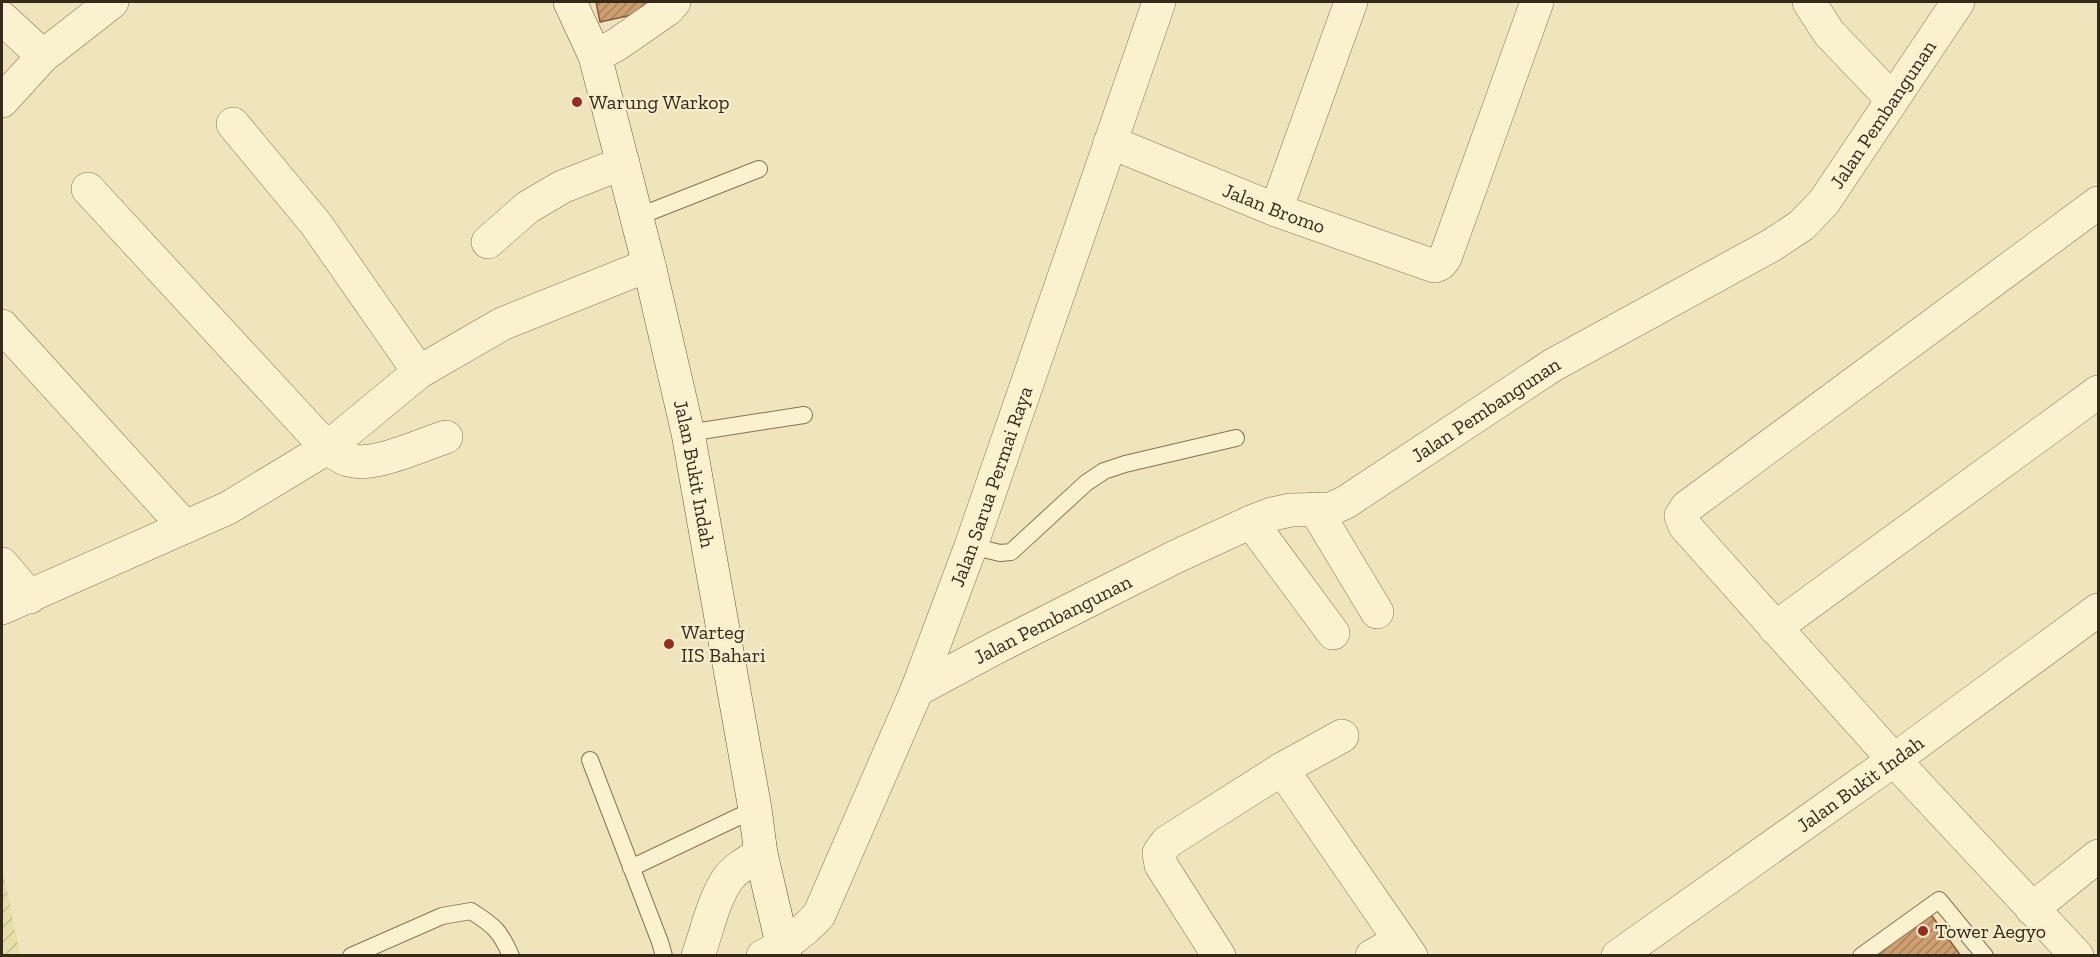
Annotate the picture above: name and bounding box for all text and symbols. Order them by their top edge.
street label: Jalan Pembangunan [1825,35,1941,193]
place label: Warung Warkop [589,90,729,114]
marker: Warung Warkop [570,95,584,109]
street label: Jalan Bromo [1219,178,1328,238]
street label: Jalan Pembangunan [1407,351,1565,467]
street label: Jalan Sarua Permai Raya [945,383,1037,590]
street label: Jalan Bukit Indah [669,397,720,550]
street label: Jalan Pembangunan [970,569,1136,669]
place label: Warteg IIS Bahari [681,620,766,667]
marker: Warteg IIS Bahari [662,637,676,651]
street label: Jalan Bukit Indah [1792,730,1929,837]
place label: Tower Aegyo [1935,919,2046,943]
marker: Tower Aegyo [1916,924,1930,938]

